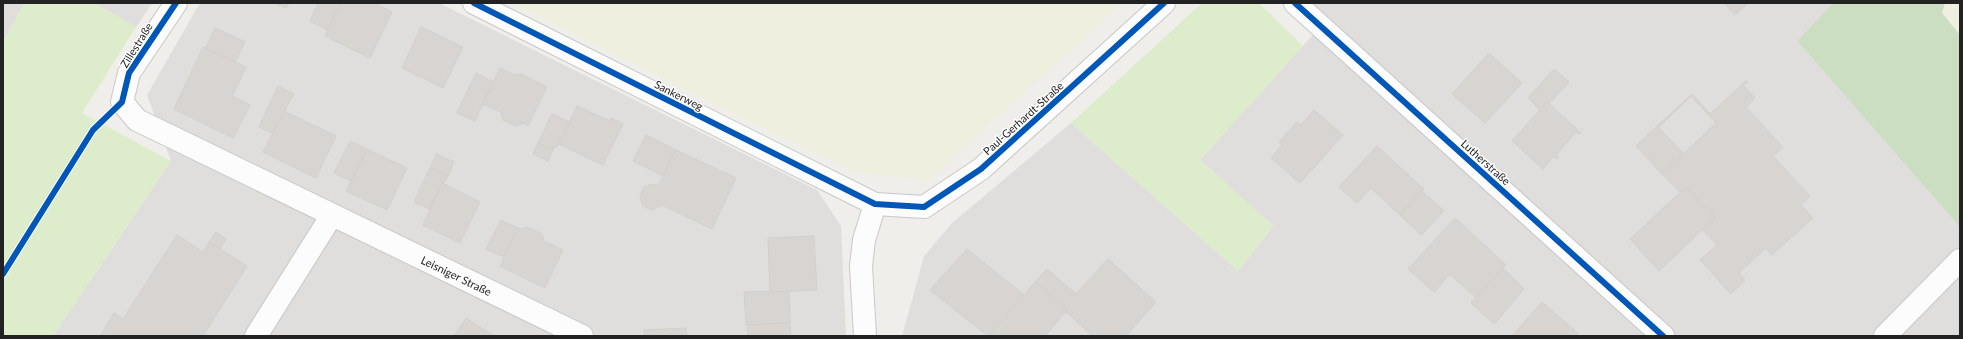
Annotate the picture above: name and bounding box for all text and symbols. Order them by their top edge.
street label: Zillestraße [117,20,155,70]
street label: Sankerweg [653,77,706,113]
street label: Paul-Gerhardt-Straße [980,78,1066,157]
street label: Lutherstraße [1459,137,1513,188]
street label: Leisniger Straße [419,253,494,298]

